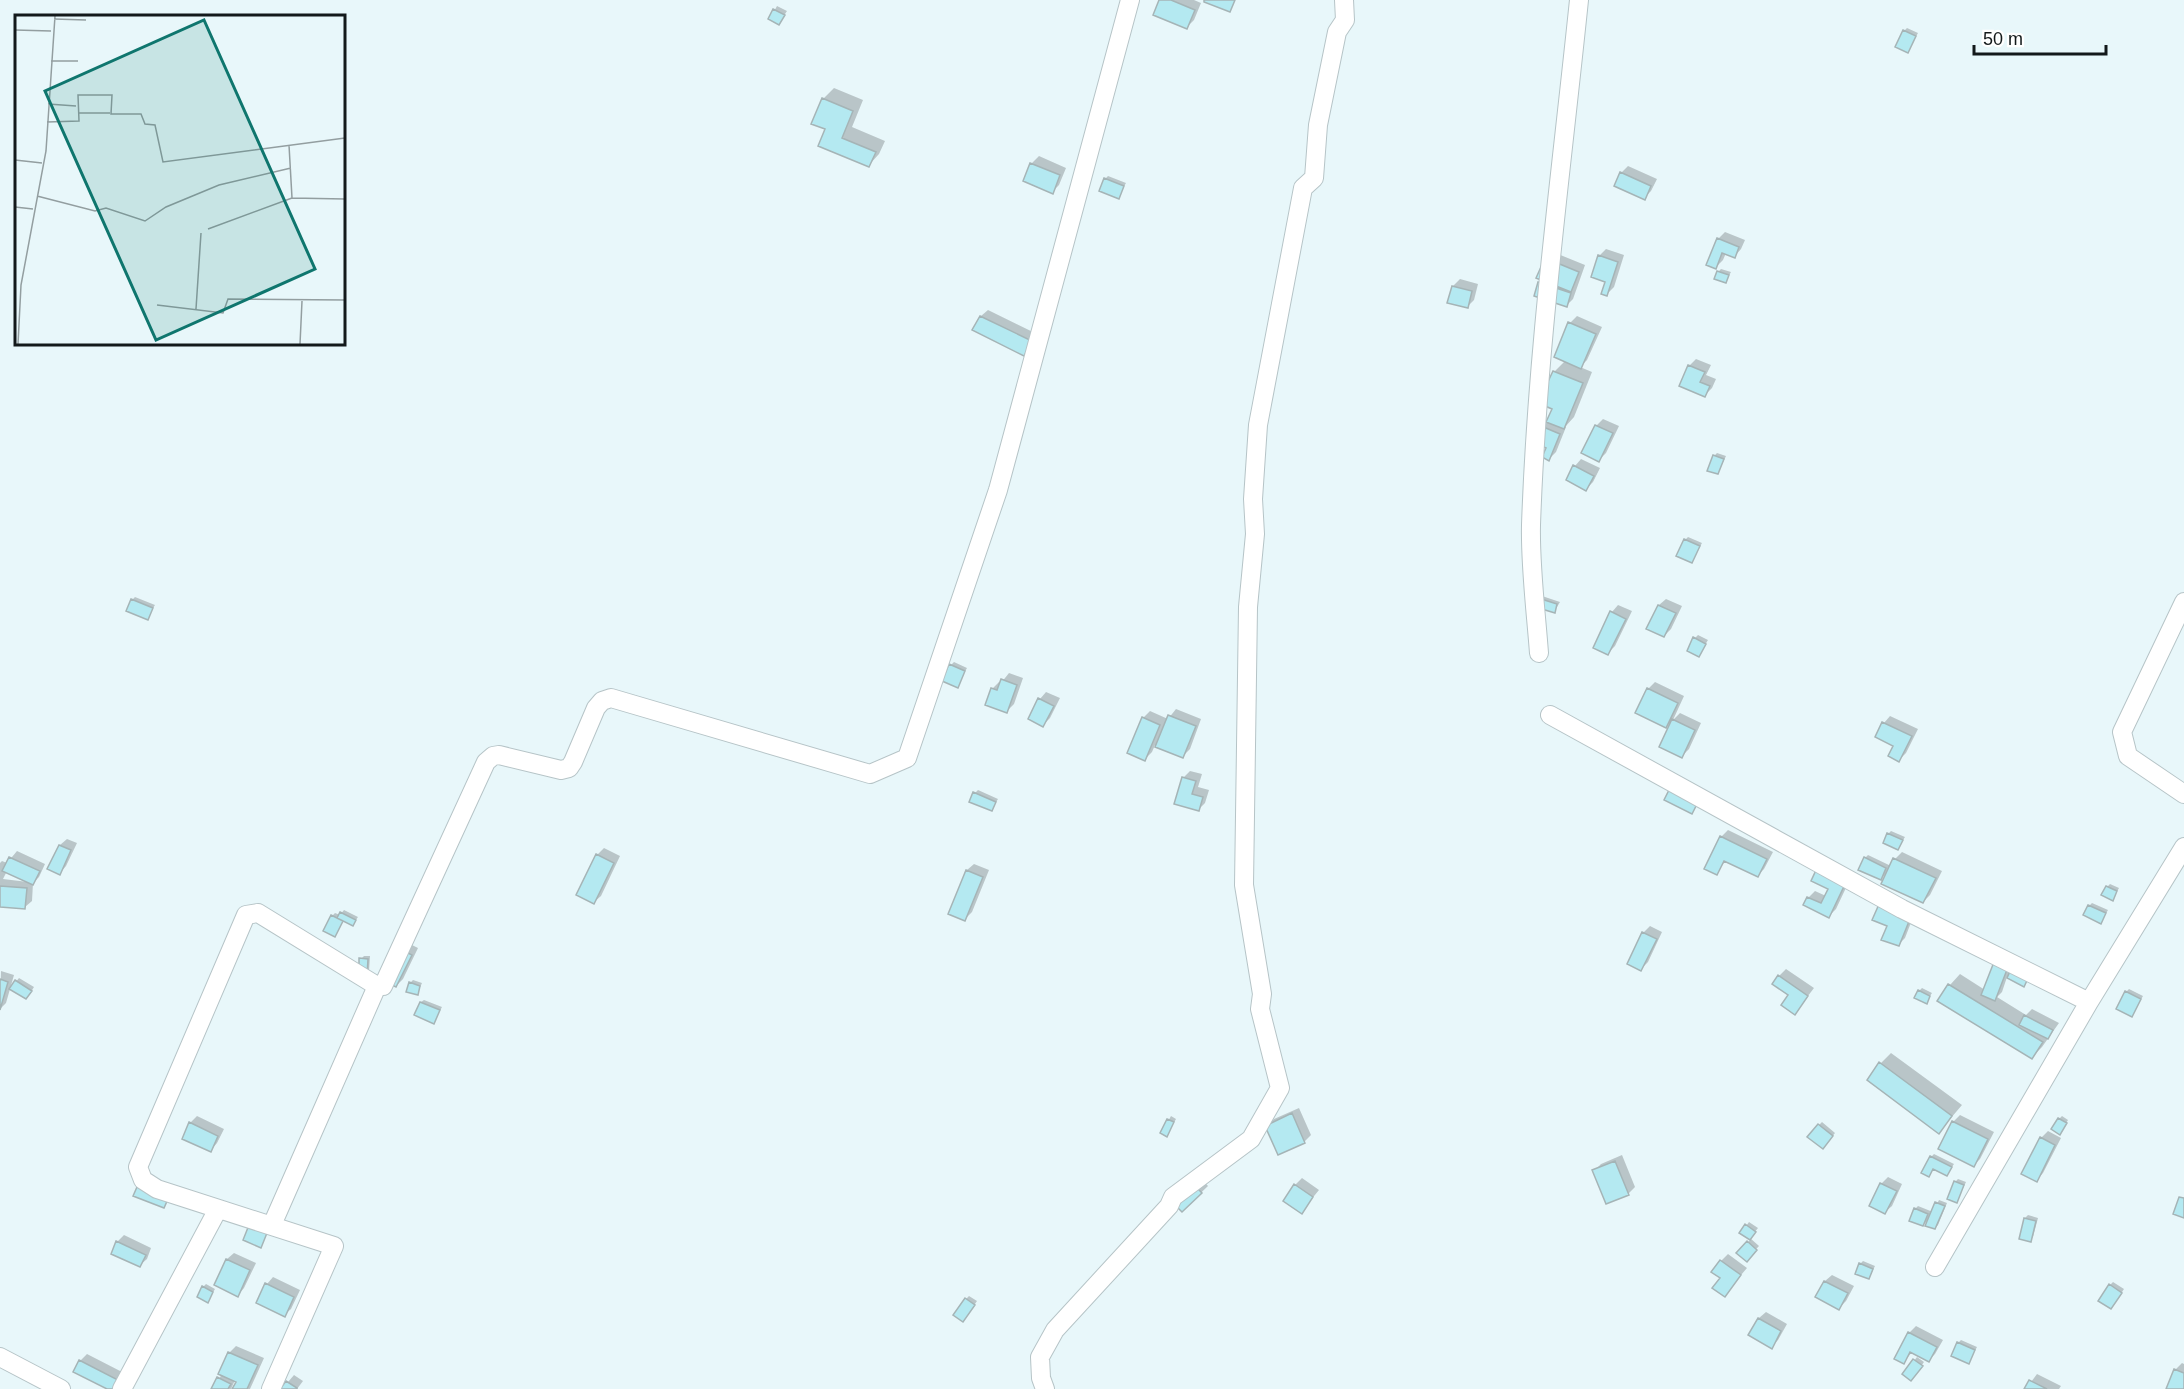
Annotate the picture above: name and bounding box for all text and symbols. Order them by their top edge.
inset map [15,15,345,345]
scale bar [1974,18,2106,56]
text: 50 m [1983,29,2023,49]

